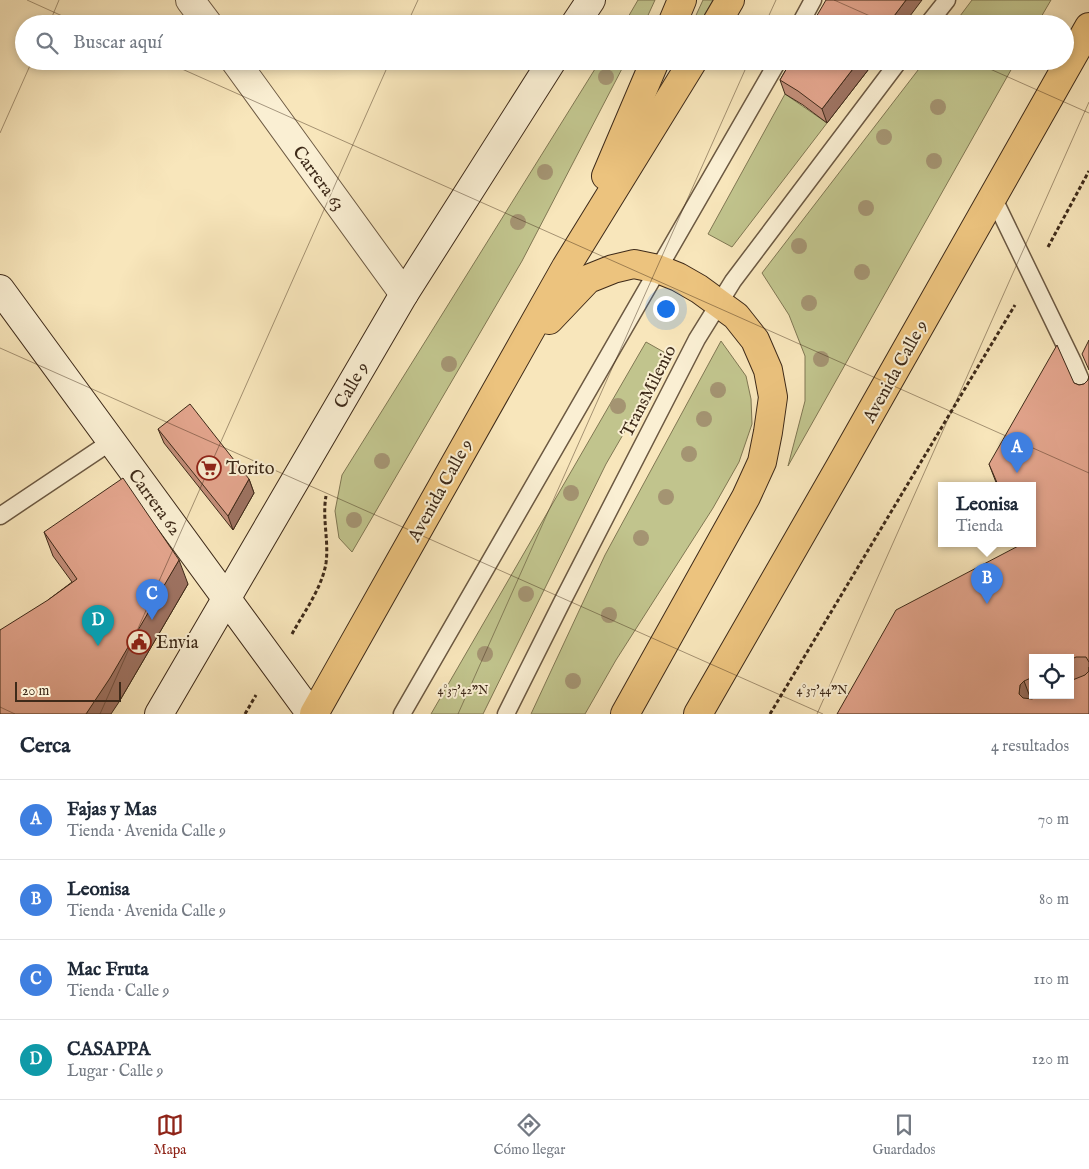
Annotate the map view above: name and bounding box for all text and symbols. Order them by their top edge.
search box [15,15,1074,70]
icon: search [33,29,61,57]
text: Buscar aquí [73,31,162,55]
street label: Carrera 63 [287,142,349,216]
your location [653,296,679,322]
street label: Avenida Calle 9 [858,316,934,428]
street label: TransMilenio [616,341,683,442]
street label: Calle 9 [330,358,375,413]
pin: A [1001,432,1033,473]
street label: Avenida Calle 9 [403,435,479,547]
supermarket icon: Torito [196,455,222,481]
place label: Torito [226,458,275,481]
street label: Carrera 62 [122,465,186,541]
popup [938,482,1036,547]
text: Leonisa [956,493,1018,517]
text: Tienda [956,517,1003,537]
pin: B [971,563,1003,604]
pin: C [136,579,168,620]
pin: D [82,605,114,646]
public building icon: Envia [126,629,152,655]
place label: Envia [156,632,199,655]
map controls [1029,654,1074,699]
button: locate [1029,654,1074,699]
scale bar [15,679,121,702]
text: 20 m [22,682,49,700]
text: 4°37'42"N [438,683,489,698]
text: 4°37'44"N [796,683,848,698]
text: Cerca [20,733,70,760]
text: 4 resultados [991,737,1069,757]
text: Fajas y Mas [67,798,157,822]
text: A [31,810,41,830]
text: 70 m [1038,810,1069,830]
text: Tienda · Avenida Calle 9 [67,822,226,842]
text: Leonisa [67,878,130,902]
text: B [31,890,41,910]
text: 80 m [1039,890,1069,910]
text: Tienda · Avenida Calle 9 [67,902,226,922]
text: Mac Fruta [67,958,149,982]
text: C [30,970,42,990]
text: 110 m [1033,970,1069,990]
text: Tienda · Calle 9 [67,982,170,1002]
text: CASAPPA [67,1038,150,1062]
text: D [30,1050,42,1070]
text: 120 m [1032,1050,1069,1070]
text: Lugar · Calle 9 [67,1062,164,1082]
tab: Mapa [154,1111,186,1159]
tab: Cómo llegar [494,1111,565,1159]
tab: Guardados [872,1111,935,1159]

